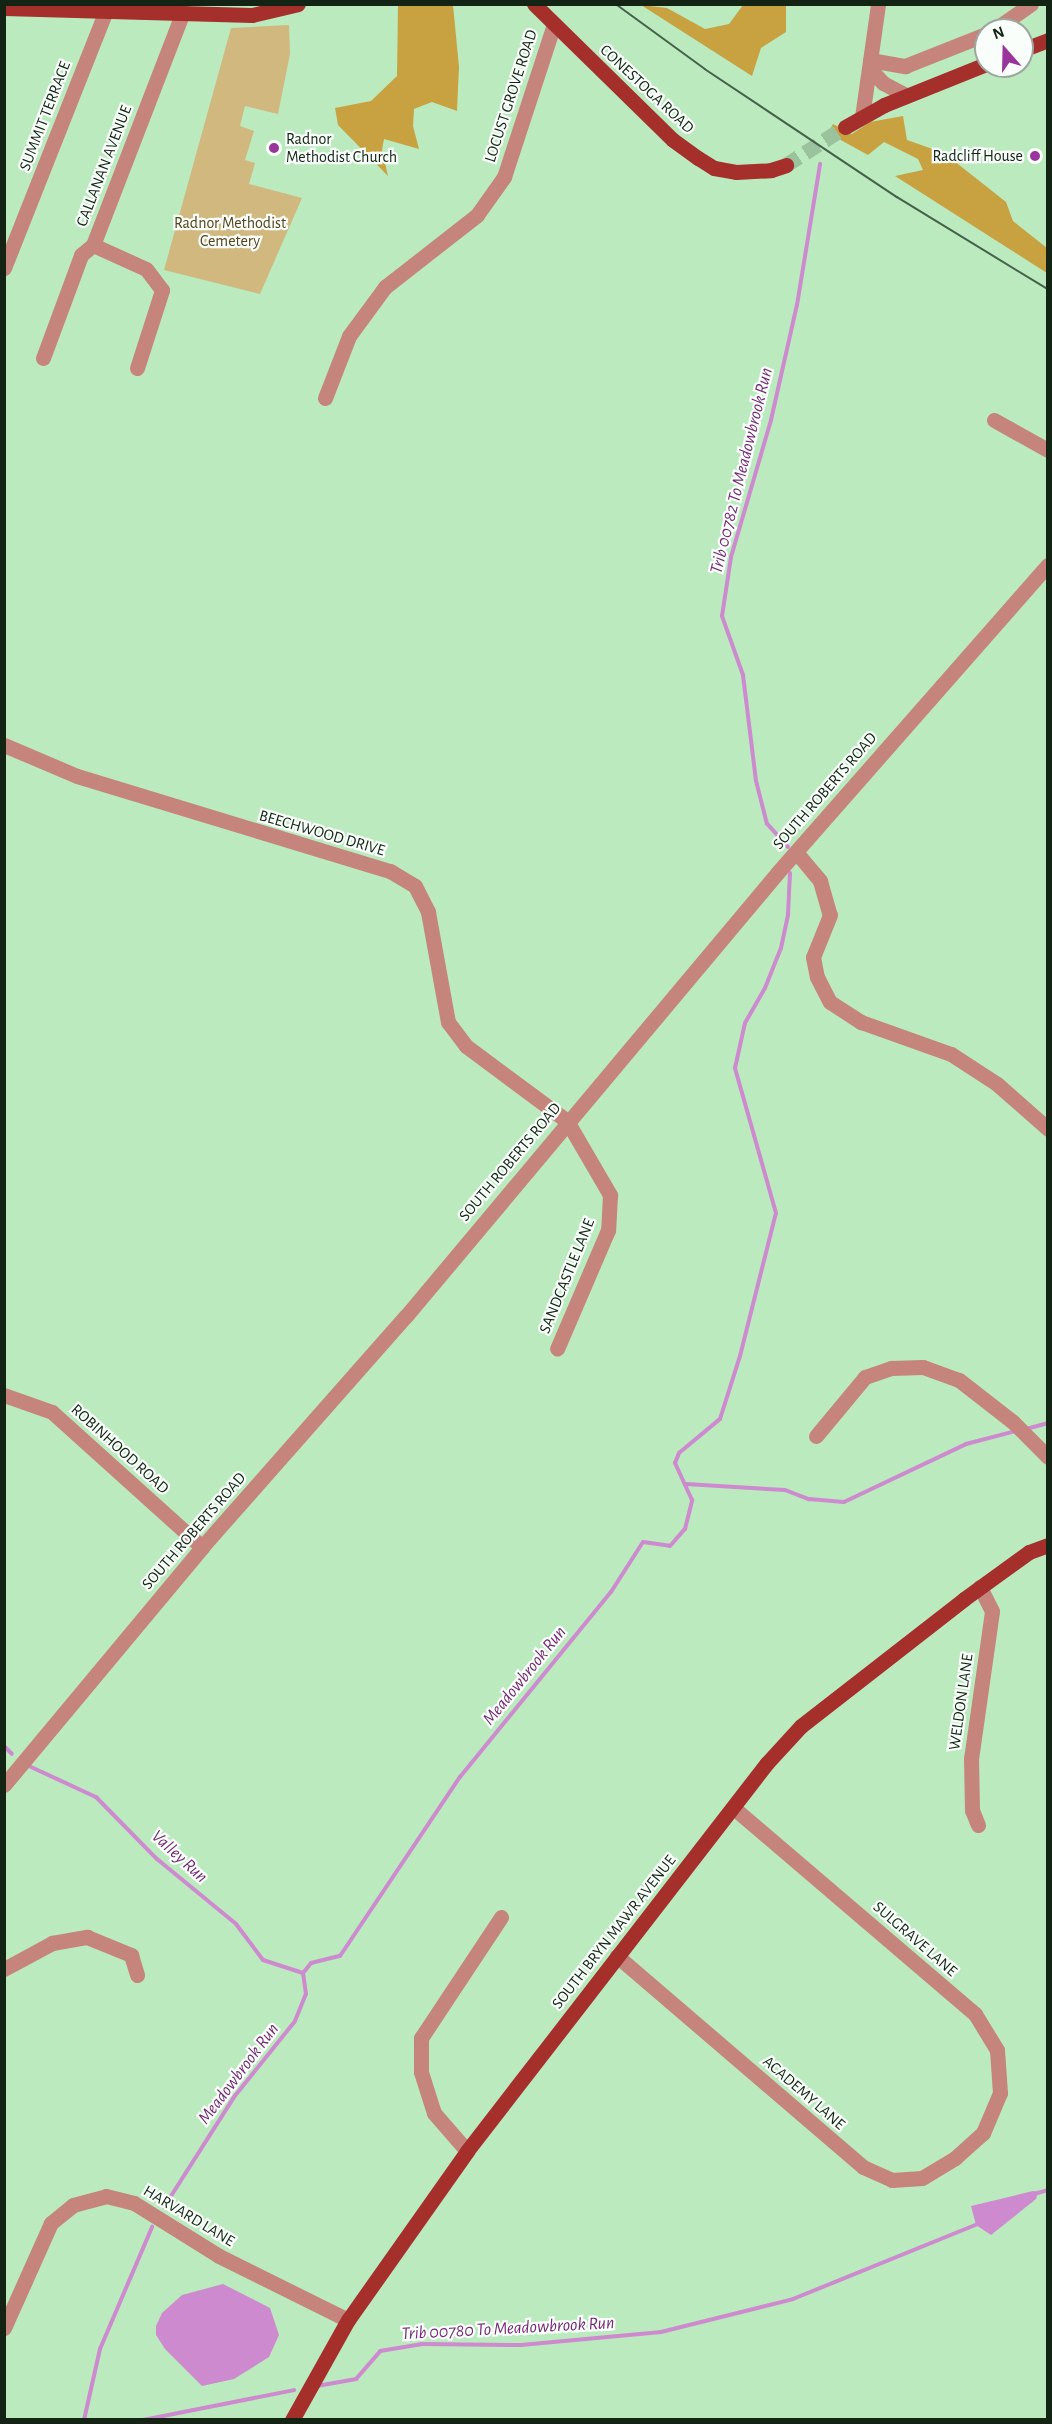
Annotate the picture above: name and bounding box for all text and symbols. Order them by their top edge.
north arrow [974,18,1034,78]
text: N [991,24,1006,42]
street label: LOCUST GROVE ROAD [481,27,541,165]
street label: CONESTOGA ROAD [596,41,698,137]
street label: SUMMIT TERRACE [15,59,75,173]
street label: CALLANAN AVENUE [72,103,136,229]
place label: Radnor Methodist Church [286,129,397,167]
marker: Radnor Methodist Church [267,141,281,155]
place label: Radcliff House [933,146,1023,166]
marker: Radcliff House [1028,149,1042,163]
park label: Radnor Methodist Cemetery [174,213,286,251]
water label: Trib 00782 To Meadowbrook Run [706,366,778,576]
street label: SOUTH ROBERTS ROAD [769,729,881,853]
street label: BEECHWOOD DRIVE [257,806,387,860]
street label: SOUTH ROBERTS ROAD [455,1099,565,1225]
street label: SANDCASTLE LANE [535,1216,599,1336]
street label: ROBINHOOD ROAD [67,1400,173,1498]
street label: SOUTH ROBERTS ROAD [138,1469,250,1593]
water label: Meadowbrook Run [479,1622,571,1730]
street label: WELDON LANE [945,1653,977,1751]
water label: Valley Run [146,1826,212,1888]
street label: SOUTH BRYN MAWR AVENUE [548,1851,680,2013]
street label: SULGRAVE LANE [869,1897,961,1981]
water label: Meadowbrook Run [194,2019,284,2129]
street label: ACADEMY LANE [759,2052,849,2134]
street label: HARVARD LANE [140,2181,238,2251]
water label: Trib 00780 To Meadowbrook Run [401,2313,615,2345]

